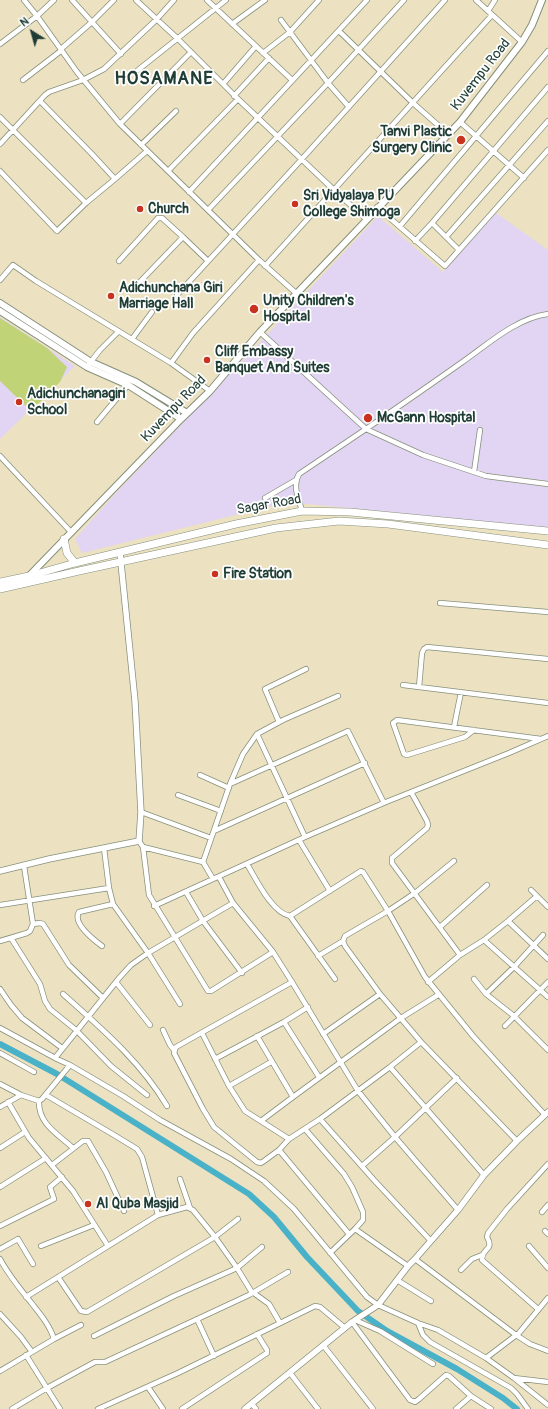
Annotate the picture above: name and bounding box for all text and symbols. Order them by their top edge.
north arrow [12,12,52,52]
text: N [18,15,31,29]
street label: Kuvempu Road [448,36,514,114]
district label: HOSAMANE [114,68,214,90]
place label: Tanvi Plastic Surgery Clinic [372,124,452,156]
marker: Tanvi Plastic Surgery Clinic [455,134,467,146]
place label: Sri Vidyalaya PU College Shimoga [303,188,400,220]
marker: Sri Vidyalaya PU College Shimoga [290,199,300,209]
place label: Church [148,201,189,217]
marker: Church [135,204,145,214]
place label: Adichunchana Giri Marriage Hall [119,280,223,312]
marker: Adichunchana Giri Marriage Hall [106,291,116,301]
place label: Unity Children's Hospital [263,293,354,326]
marker: Unity Children's Hospital [248,303,260,315]
place label: Cliff Embassy Banquet And Suites [215,344,330,376]
marker: Cliff Embassy Banquet And Suites [202,355,212,365]
street label: Kuvempu Road [138,372,210,446]
place label: Adichunchanagiri School [27,386,125,418]
marker: Adichunchanagiri School [14,397,24,407]
place label: McGann Hospital [377,410,476,426]
marker: McGann Hospital [362,412,374,424]
street label: Sagar Road [235,491,303,519]
place label: Fire Station [223,566,292,582]
marker: Fire Station [210,569,220,579]
place label: Al Quba Masjid [96,1196,179,1212]
marker: Al Quba Masjid [83,1199,93,1209]

